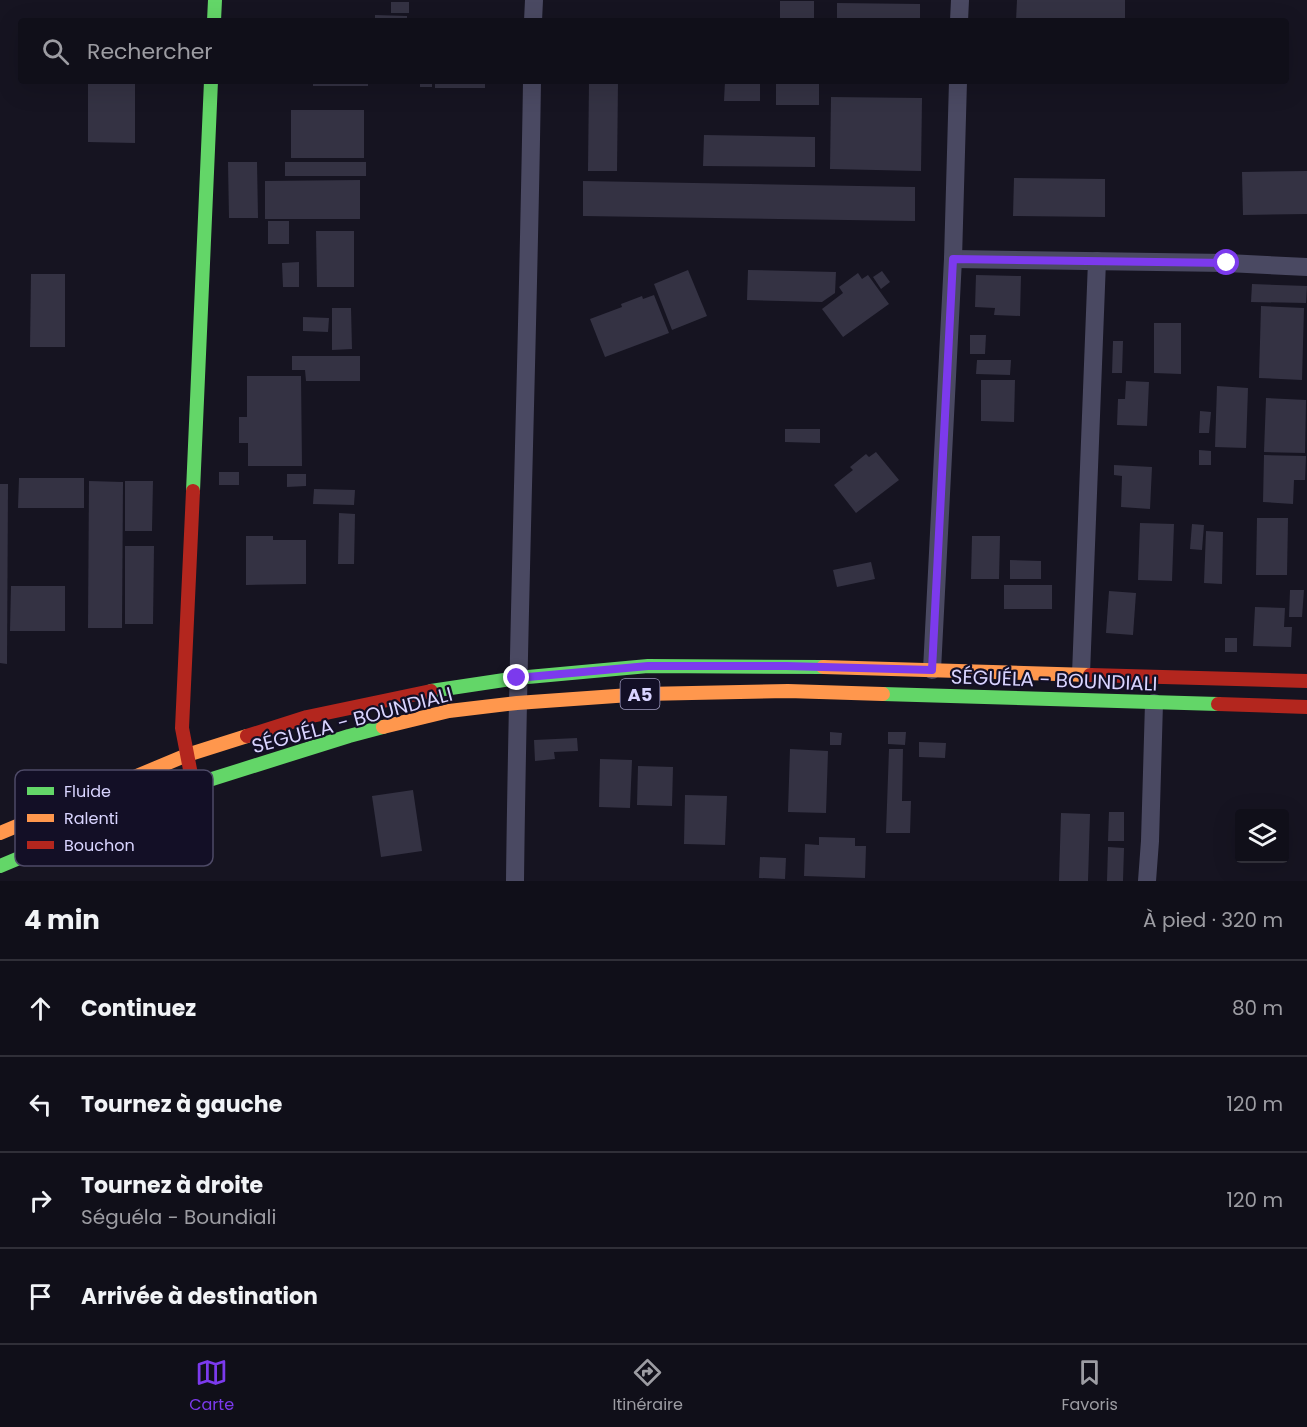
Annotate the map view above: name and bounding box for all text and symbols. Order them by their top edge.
search box [18,18,1289,84]
icon: search [39,35,72,68]
text: Rechercher [87,36,213,67]
route start [1213,249,1239,275]
street label: SÉGUÉLA - BOUNDIALI [950,662,1158,698]
route end [503,664,529,690]
road number: A5 [620,679,660,709]
street label: SÉGUÉLA - BOUNDIALI [249,680,455,760]
legend [15,770,213,866]
text: Fluide [64,780,111,803]
text: Ralenti [64,807,118,830]
map controls [1235,809,1289,863]
button: layers [1235,809,1289,863]
text: Bouchon [64,834,135,857]
text: 4 min [24,902,100,938]
text: À pied · 320 m [1143,906,1283,934]
icon: ahead [24,992,57,1025]
text: Continuez [81,993,196,1024]
text: 80 m [1232,994,1283,1022]
icon: left [24,1088,57,1121]
text: Tournez à gauche [81,1089,282,1120]
text: 120 m [1227,1090,1283,1118]
text: Tournez à droite [81,1170,263,1201]
icon: right [24,1184,57,1217]
text: 120 m [1227,1186,1283,1214]
text: Séguéla - Boundiali [81,1203,276,1231]
icon: arrive [24,1280,57,1313]
text: Arrivée à destination [81,1281,318,1312]
tab: Carte [189,1356,234,1417]
tab: Itinéraire [613,1356,683,1417]
tab: Favoris [1061,1356,1118,1417]

